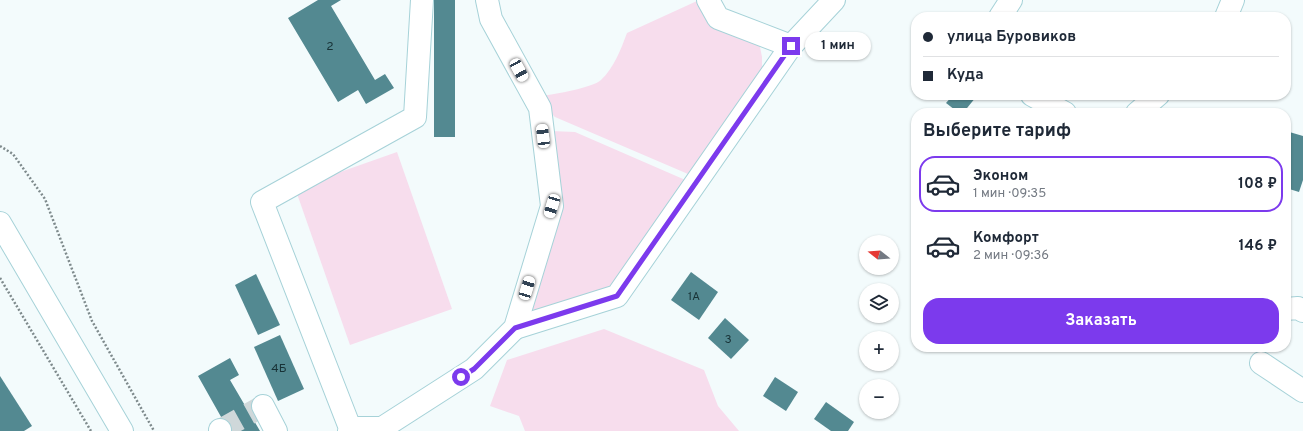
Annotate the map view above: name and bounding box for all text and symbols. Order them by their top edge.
text: улица Буровиков [947,28,1076,47]
callout: 1 мин [805,32,871,60]
route end [782,37,800,55]
text: 1 мин [821,38,855,54]
house number: 2 [326,39,334,55]
car [508,57,530,83]
text: Куда [947,66,984,85]
text: Выберите тариф [923,120,1071,143]
car [536,123,550,149]
icon: car [925,166,961,202]
text: Эконом [973,167,1028,186]
text: 108 ₽ [1238,175,1277,194]
text: 1 мин · 09:35 [973,186,1046,202]
car [543,193,561,219]
icon: car [925,228,961,264]
text: Комфорт [973,229,1039,248]
north arrow [859,235,899,275]
map controls [859,235,899,419]
text: 146 ₽ [1239,237,1277,256]
text: 2 мин · 09:36 [973,248,1049,264]
car [518,275,536,301]
button: layers [859,283,899,323]
house number: 1А [688,289,700,305]
button: Заказать [923,298,1279,344]
button: + [859,331,899,371]
house number: 3 [724,332,732,348]
house number: 4Б [271,361,287,377]
route start [452,368,470,386]
button: − [859,379,899,419]

